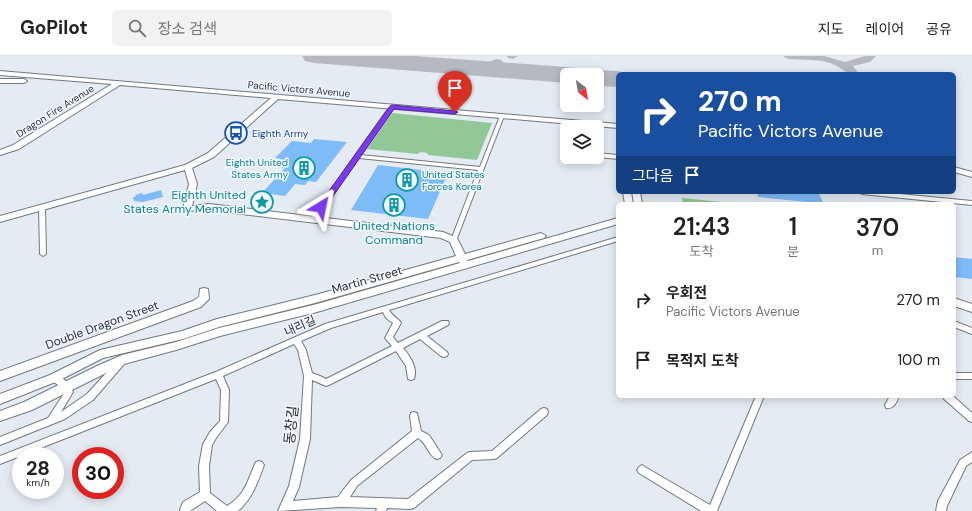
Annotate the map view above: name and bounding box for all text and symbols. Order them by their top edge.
search box [112,10,392,46]
text: GoPilot [20,15,88,40]
icon: search [126,17,148,39]
text: 장소 검색 [158,19,217,39]
text: 지도 [818,20,844,38]
text: 레이어 [866,20,904,38]
text: 공유 [926,20,952,38]
north arrow [560,68,604,112]
map controls [560,68,604,164]
pin [438,71,472,112]
icon: arrive [444,77,466,99]
street label: Pacific Victors Avenue [247,78,351,100]
street label: Dragon Fire Avenue [14,82,97,140]
text: 270 m [698,83,781,120]
icon: right [632,88,684,140]
text: Pacific Victors Avenue [698,119,883,143]
bus stop icon: Eighth Army [223,120,249,146]
button: layers [560,120,604,164]
place label: Eighth Army [252,127,309,140]
building icon: Eighth United States Army [291,155,317,181]
place label: Eighth United States Army [226,156,288,181]
icon: arrive [681,164,703,186]
text: 그다음 [632,166,673,186]
building icon: United States Forces Korea [394,167,420,193]
place label: United States Forces Korea [422,168,485,193]
position arrow [300,186,342,228]
place label: Eighth United States Army Memorial [123,187,246,217]
place icon: Eighth United States Army Memorial [249,189,275,215]
building icon: United Nations Command [381,192,407,218]
text: 21:43 [673,211,730,242]
text: 1 [789,211,797,242]
text: 370 [856,212,899,243]
place label: United Nations Command [353,218,435,248]
text: m [872,242,883,259]
text: 도착 [690,243,713,260]
text: 분 [787,243,799,260]
street label: Martin Street [330,262,404,298]
text: 우회전 [666,283,707,303]
icon: right [632,289,654,311]
text: 270 m [896,290,940,310]
street label: Double Dragon Street [43,297,161,353]
text: Pacific Victors Avenue [666,303,800,320]
street label: 내리길 [282,312,318,340]
icon: arrive [632,349,654,371]
text: 100 m [897,350,940,370]
text: 목적지 도착 [666,351,739,371]
street label: 동창길 [280,405,302,445]
speed limit sign: 30 [72,447,124,499]
text: 28 [26,455,50,481]
text: km/h [26,476,50,489]

